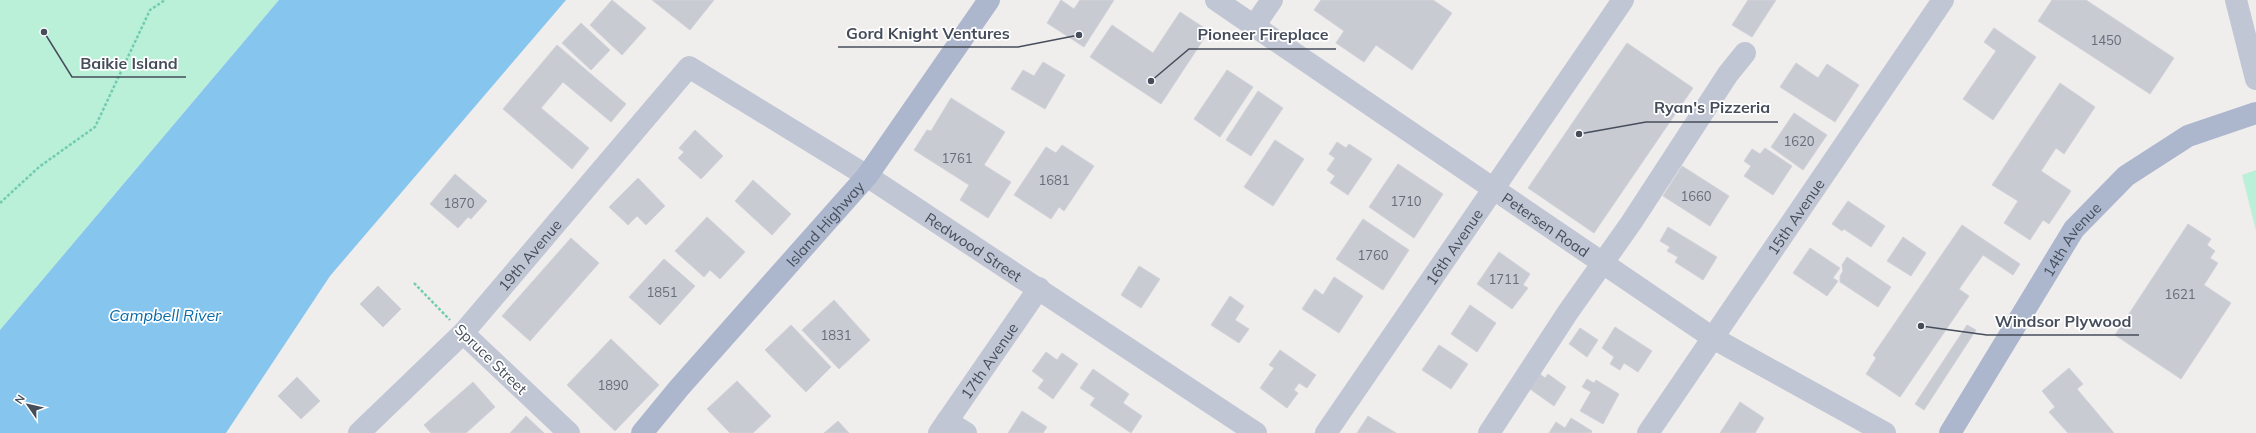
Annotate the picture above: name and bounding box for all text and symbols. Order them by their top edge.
callout: Gord Knight Ventures [838,19,1018,47]
callout: Pioneer Fireplace [1189,21,1336,49]
text: Gord Knight Ventures [846,23,1010,43]
text: Pioneer Fireplace [1197,24,1329,44]
house number: 1450 [2090,32,2122,48]
callout: Baikie Island [72,49,186,77]
text: Baikie Island [80,53,178,73]
callout: Ryan's Pizzeria [1646,94,1778,122]
text: Ryan's Pizzeria [1654,97,1770,117]
house number: 1620 [1783,133,1815,149]
house number: 1761 [941,150,973,166]
house number: 1681 [1038,172,1070,188]
street label: 15th Avenue [1763,175,1828,258]
street label: Island Highway [782,177,868,270]
street label: Petersen Road [1499,188,1593,261]
house number: 1660 [1680,188,1712,204]
house number: 1710 [1390,193,1422,209]
house number: 1870 [443,195,475,211]
street label: 14th Avenue [2038,198,2105,280]
street label: 16th Avenue [1421,205,1487,288]
street label: Redwood Street [922,208,1026,285]
street label: 19th Avenue [494,215,565,295]
house number: 1760 [1357,247,1389,263]
house number: 1711 [1488,271,1520,287]
house number: 1851 [646,284,678,300]
house number: 1621 [2164,286,2196,302]
water label: Campbell River [109,305,222,325]
callout: Windsor Plywood [1987,307,2139,335]
text: Windsor Plywood [1995,311,2131,331]
street label: 17th Avenue [956,319,1022,402]
street label: Spruce Street [451,320,531,398]
house number: 1831 [820,327,852,343]
house number: 1890 [597,377,629,393]
north arrow [8,385,48,425]
text: N [12,392,28,407]

